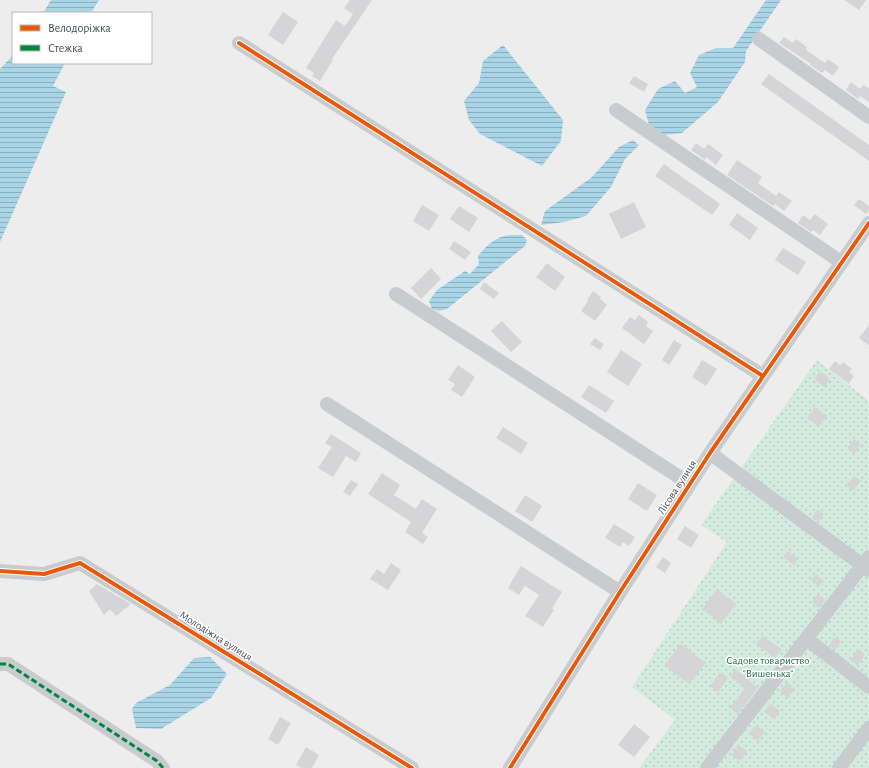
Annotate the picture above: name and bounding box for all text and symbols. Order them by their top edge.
legend [12,12,152,64]
text: Велодоріжка [48,22,111,34]
text: Стежка [48,42,83,54]
street label: Лісова вулиця [656,458,698,516]
street label: Молодіжна вулиця [178,609,254,663]
park label: Садове товариство "Вишенька" [726,655,810,679]

